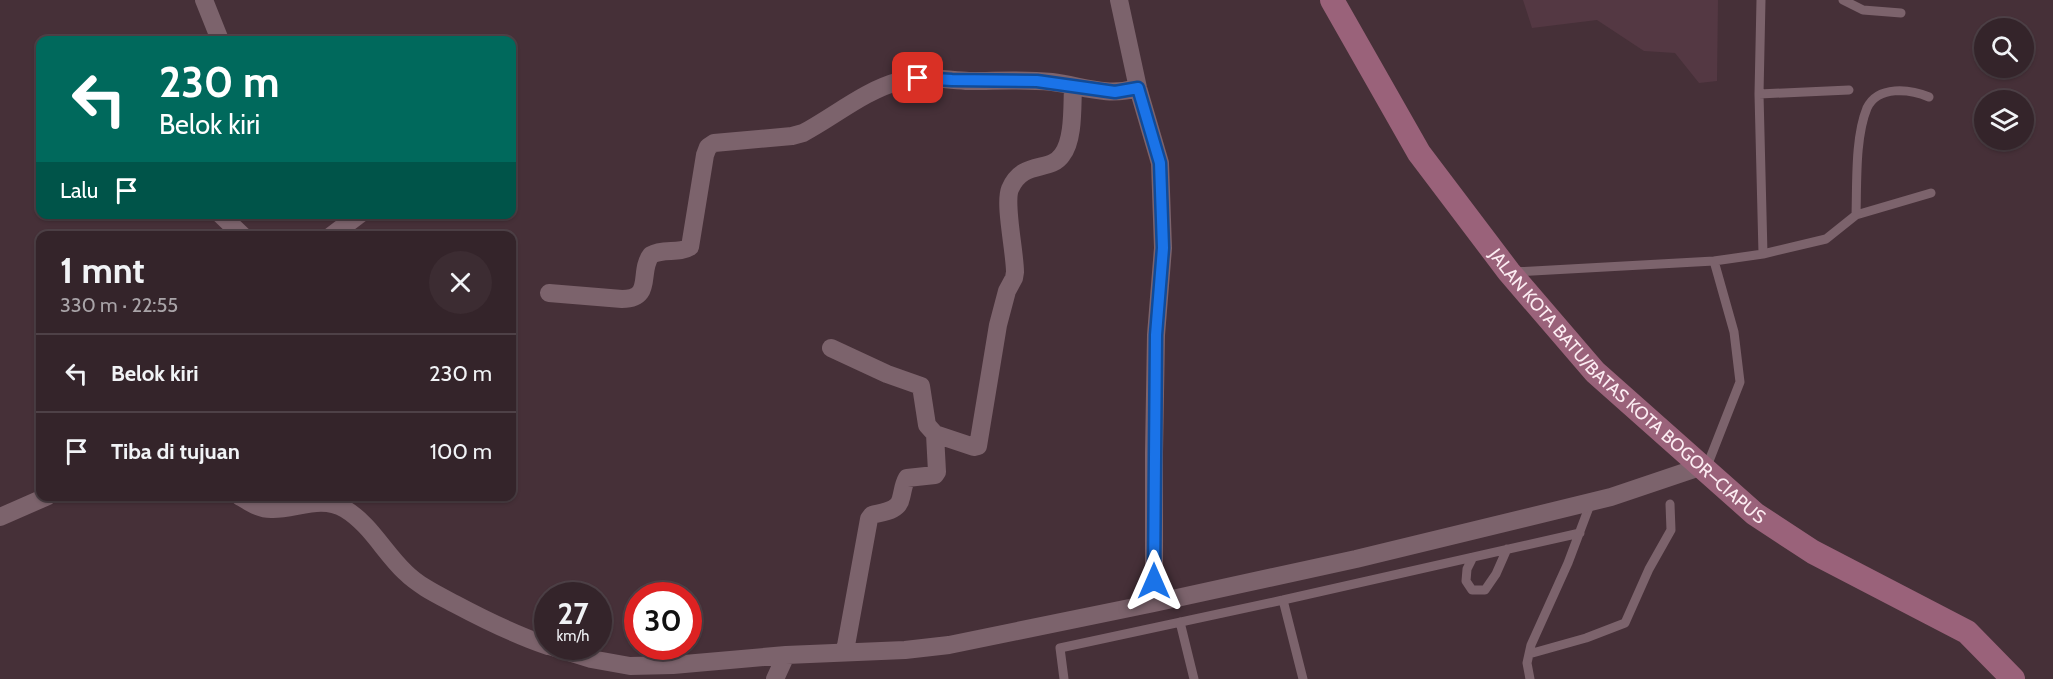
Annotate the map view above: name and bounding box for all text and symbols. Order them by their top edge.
map controls [1974,18,2034,150]
button: search [1974,18,2034,78]
pin [892,52,943,103]
text: 230 m [159,56,279,108]
icon: left [60,60,138,138]
icon: arrive [901,61,934,94]
button: layers [1974,90,2034,150]
text: Belok kiri [159,108,260,141]
icon: arrive [110,174,143,207]
text: Lalu [60,177,98,204]
street label: JALAN KOTA BATU/BATAS KOTA BOGOR–CIAPUS [1484,244,1770,529]
text: 1 mnt [60,248,145,292]
button: close [429,251,492,314]
text: 330 m · 22:55 [60,293,178,317]
icon: left [60,357,93,390]
text: Belok kiri [111,360,198,387]
text: 230 m [429,360,492,387]
icon: arrive [60,435,93,468]
text: Tiba di tujuan [111,438,240,465]
text: 100 m [430,438,492,465]
position arrow [1122,549,1186,613]
speed limit sign: 30 [624,582,702,660]
text: 27 [557,595,589,632]
text: km/h [557,627,589,645]

